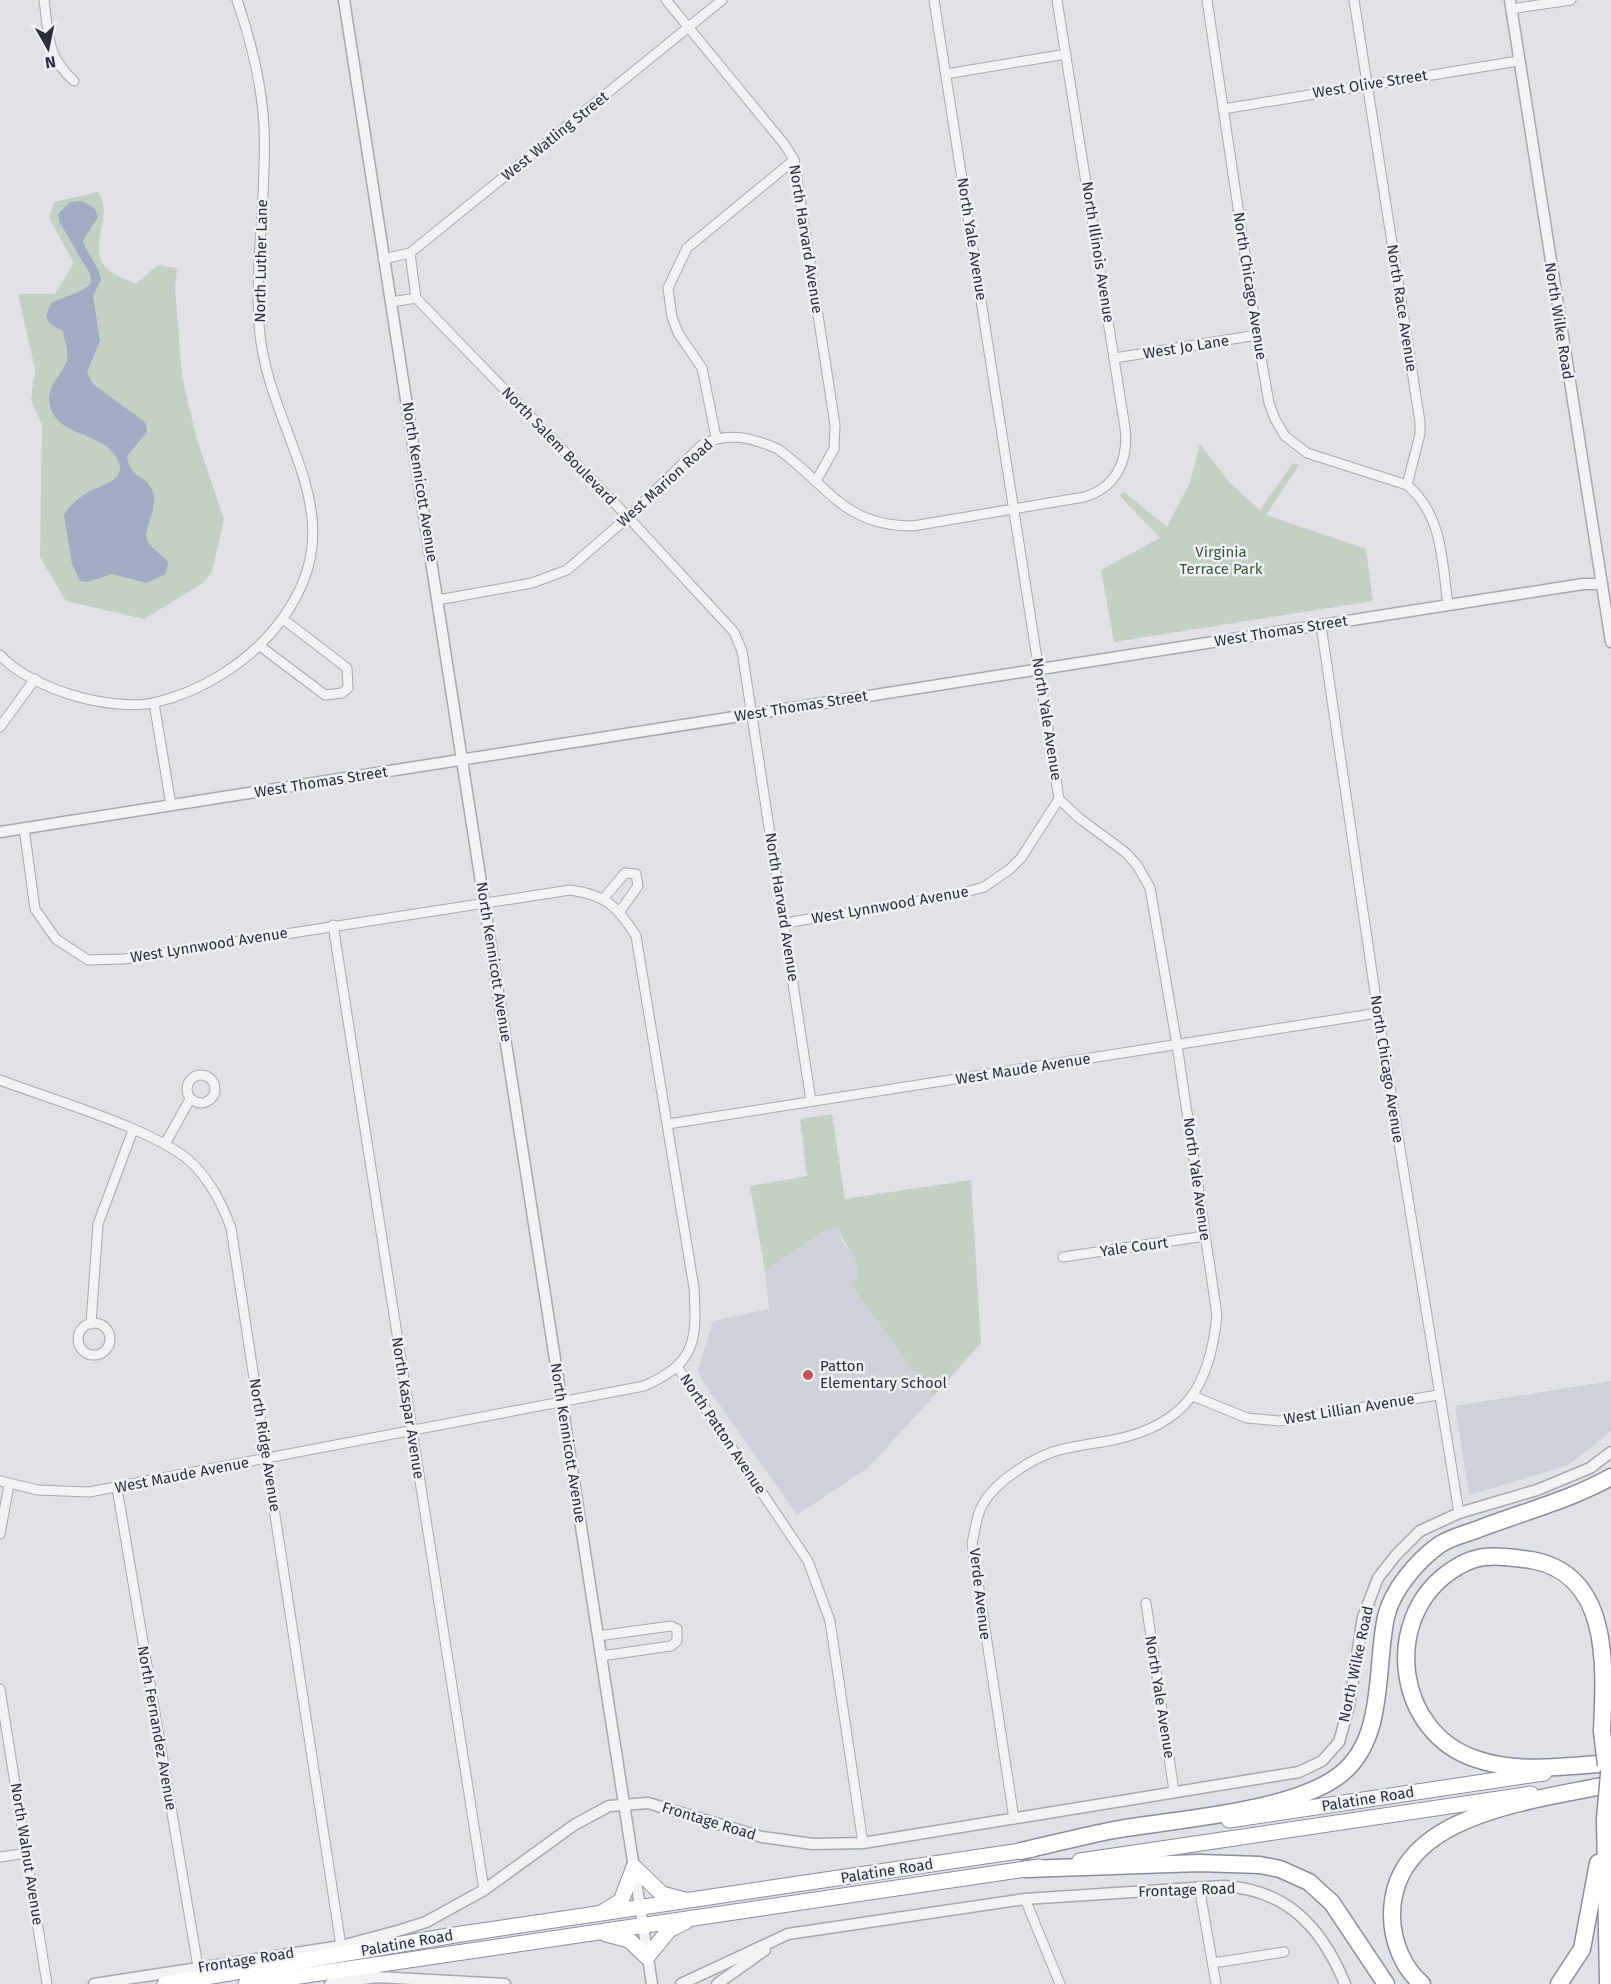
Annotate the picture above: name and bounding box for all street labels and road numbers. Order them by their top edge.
street label: West Olive Street [1311,66,1429,102]
street label: West Watling Street [498,87,612,185]
street label: North Harvard Avenue [785,163,827,315]
street label: North Yale Avenue [953,176,991,302]
street label: North Illinois Avenue [1078,180,1118,324]
street label: North Luther Lane [251,199,271,323]
street label: North Chicago Avenue [1229,211,1271,361]
street label: North Race Avenue [1383,243,1421,373]
street label: North Wilke Road [1541,261,1577,381]
street label: West Jo Lane [1142,331,1230,363]
street label: North Salem Boulevard [498,383,620,509]
street label: North Kennicott Avenue [398,401,442,563]
street label: West Marion Road [613,435,717,531]
street label: West Thomas Street [1213,611,1349,650]
street label: North Yale Avenue [1028,656,1066,782]
street label: West Thomas Street [733,686,869,725]
street label: West Thomas Street [253,762,389,801]
street label: North Harvard Avenue [761,831,803,983]
street label: North Kennicott Avenue [472,881,516,1043]
street label: West Lynnwood Avenue [810,882,970,928]
street label: West Lynnwood Avenue [129,924,289,966]
street label: North Chicago Avenue [1366,994,1408,1144]
street label: West Maude Avenue [954,1049,1092,1089]
street label: North Yale Avenue [1179,1116,1215,1242]
street label: Yale Court [1099,1233,1170,1261]
street label: North Kaspar Avenue [388,1336,428,1480]
street label: North Kennicott Avenue [546,1362,590,1524]
street label: North Patton Avenue [676,1371,770,1497]
street label: North Ridge Avenue [246,1377,284,1513]
street label: West Lillian Avenue [1282,1390,1416,1428]
street label: West Maude Avenue [113,1453,251,1497]
street label: Verde Avenue [965,1547,995,1641]
street label: North Wilke Road [1335,1604,1377,1724]
street label: North Yale Avenue [1141,1634,1179,1760]
street label: North Fernandez Avenue [134,1644,180,1812]
street label: North Walnut Avenue [7,1781,47,1927]
street label: Palatine Road [1320,1783,1416,1815]
street label: Frontage Road [660,1798,758,1844]
street label: Palatine Road [839,1855,935,1887]
street label: Frontage Road [1138,1879,1236,1901]
street label: Palatine Road [359,1926,455,1960]
street label: Frontage Road [197,1943,295,1977]

